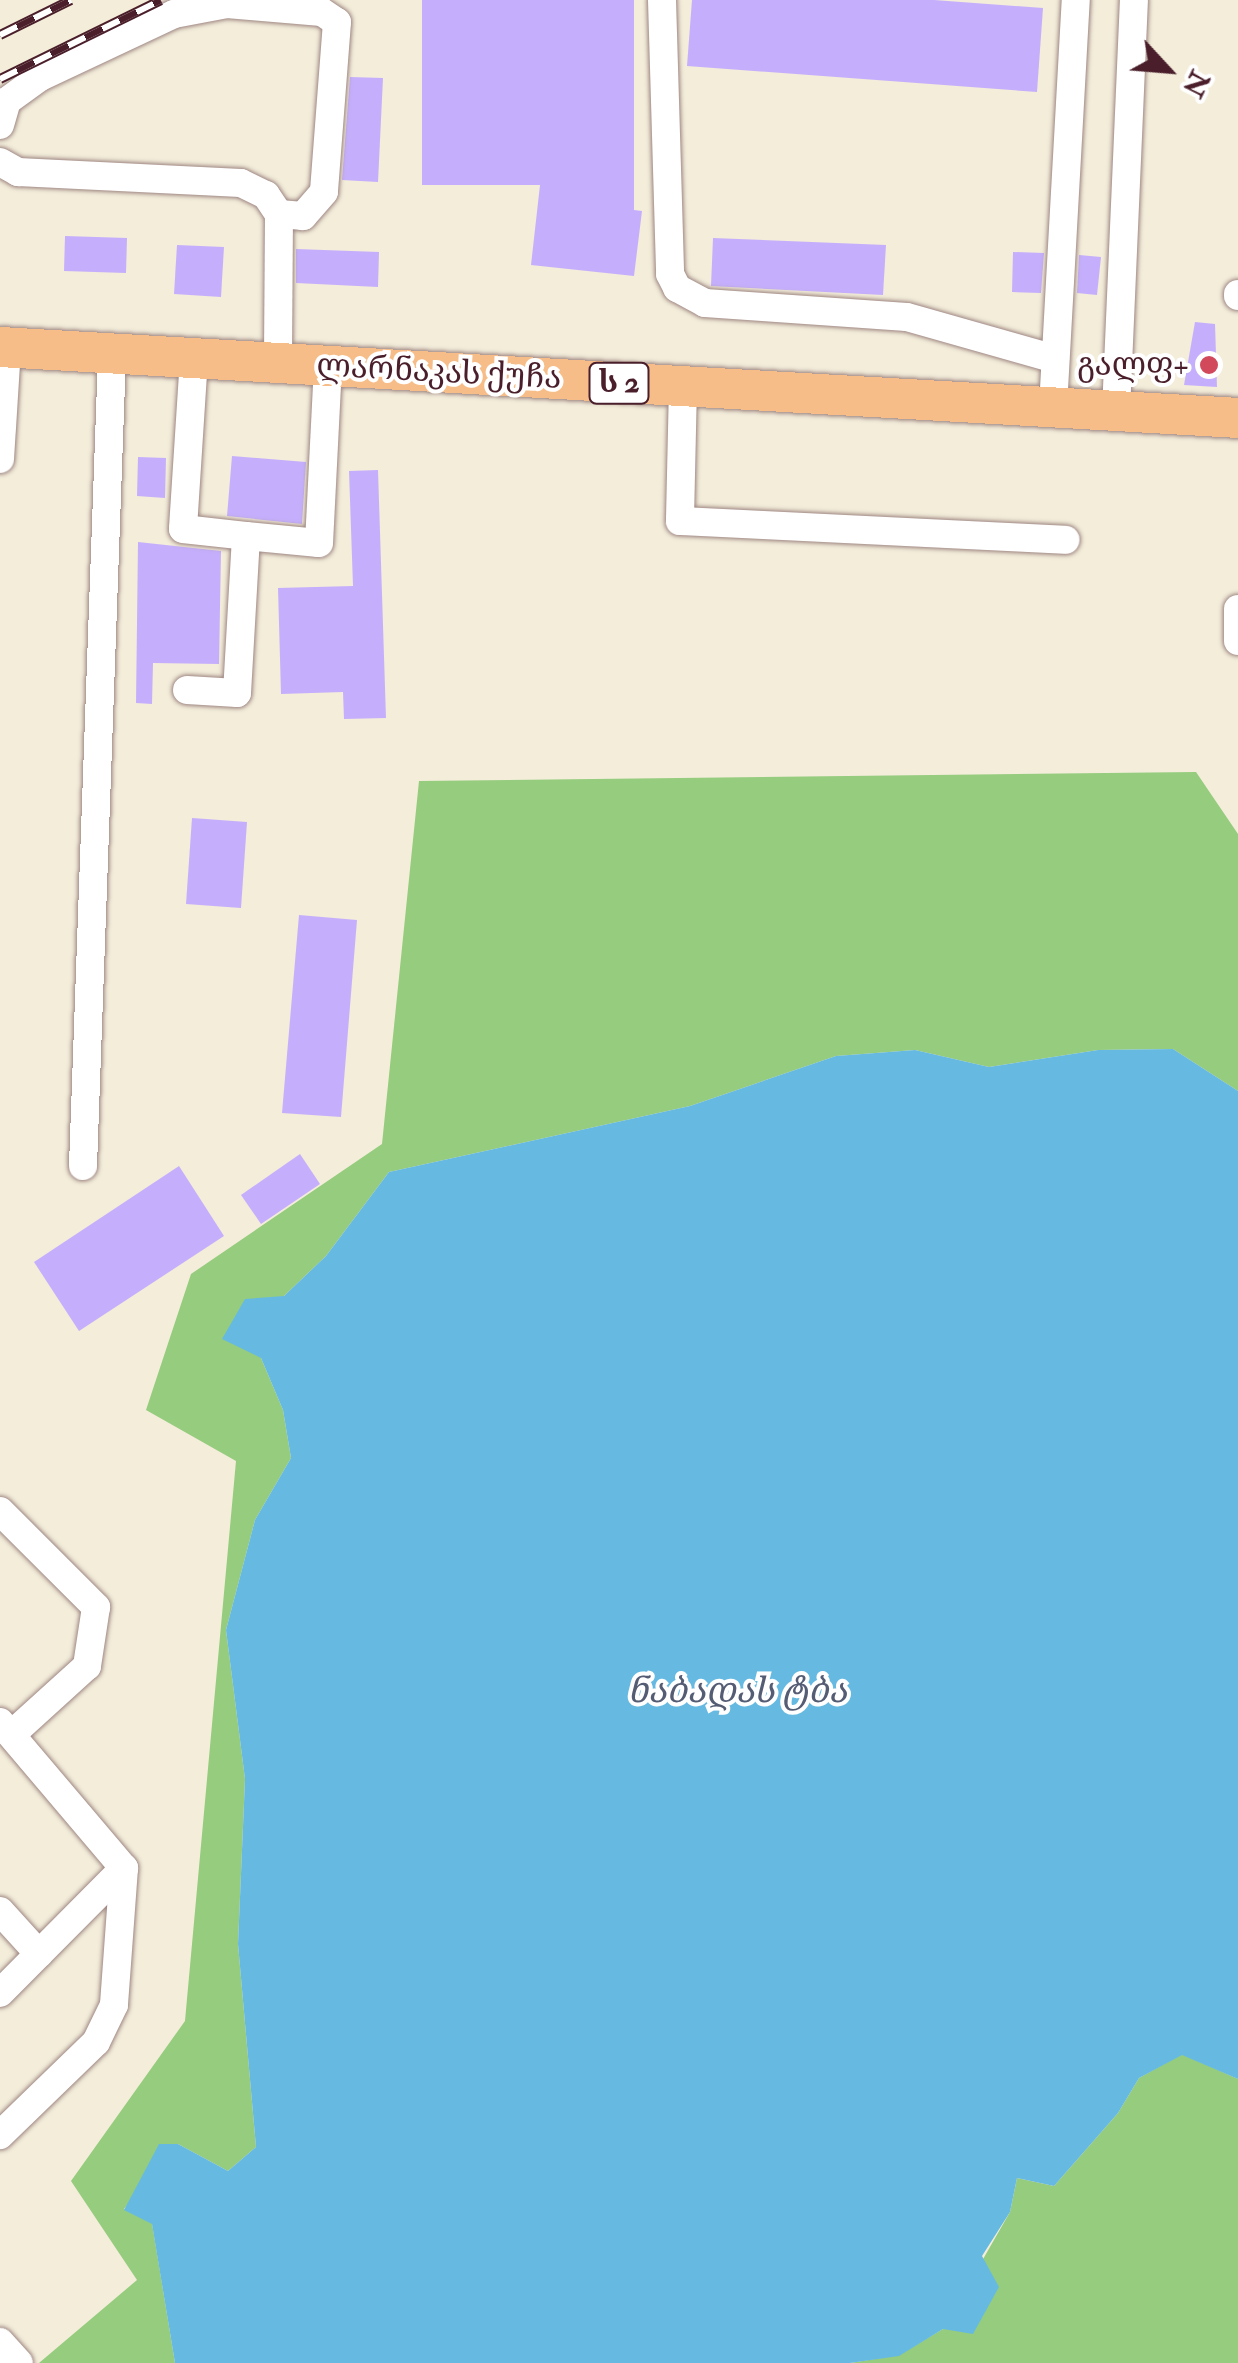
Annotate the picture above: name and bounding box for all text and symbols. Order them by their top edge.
north arrow [1118,20,1218,120]
text: N [1174,64,1217,102]
street label: ლარნაკას ქუჩა [316,346,562,398]
place label: გალფ+ [1077,346,1189,384]
marker: გალფ+ [1198,354,1220,376]
road number: ს 2 [586,358,652,408]
water label: ნაბადას ტბა [627,1670,847,1712]

